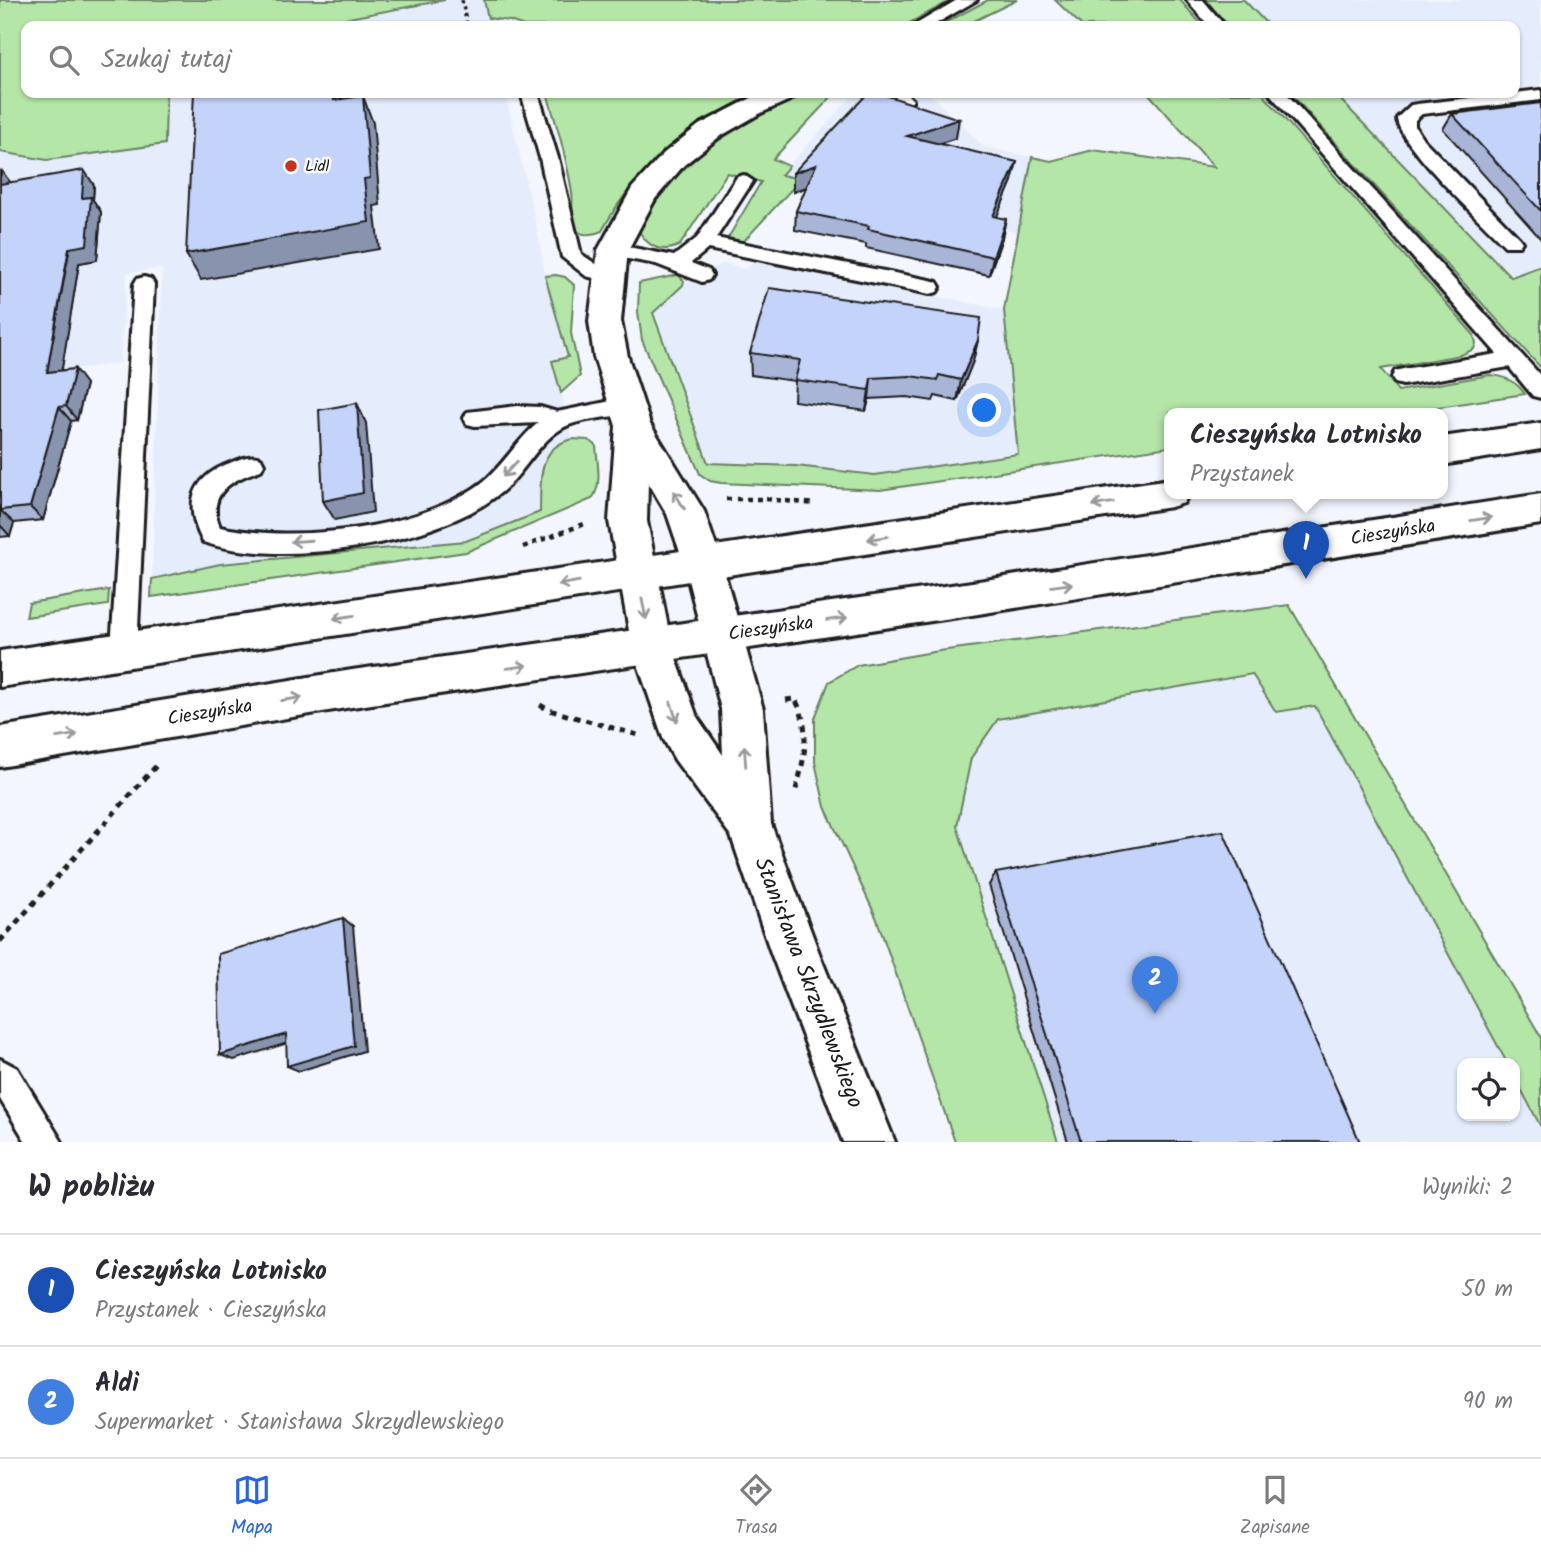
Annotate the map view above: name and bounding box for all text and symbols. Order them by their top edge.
search box [21,21,1520,98]
text: Szukaj tutaj [101,39,232,81]
icon: search [45,41,83,79]
place label: Lidl [305,154,330,179]
marker: Lidl [283,158,299,174]
your location [967,393,1001,427]
popup [1164,408,1448,499]
text: Cieszyńska Lotnisko [1190,415,1422,457]
text: Przystanek [1190,457,1294,493]
one-way arrow [502,460,518,478]
one-way arrow [671,491,685,511]
one-way arrow [1092,497,1115,510]
street label: Cieszyńska [1348,511,1438,555]
one-way arrow [1469,512,1492,525]
pin: 1 [1283,521,1329,579]
one-way arrow [867,532,890,545]
one-way arrow [290,535,313,548]
one-way arrow [558,577,581,590]
one-way arrow [1050,578,1073,591]
one-way arrow [638,597,652,620]
street label: Cieszyńska [726,608,816,650]
one-way arrow [333,610,356,623]
one-way arrow [826,613,848,626]
one-way arrow [505,660,528,673]
street label: Cieszyńska [165,691,255,735]
one-way arrow [280,692,303,705]
one-way arrow [668,701,681,723]
one-way arrow [55,729,78,742]
one-way arrow [738,745,751,768]
street label: Stanisława Skrzydlewskiego [743,852,873,1114]
pin: 2 [1132,956,1178,1014]
map controls [1457,1058,1520,1121]
button: locate [1457,1058,1520,1121]
text: W pobliżu [28,1164,154,1212]
text: Wyniki: 2 [1422,1170,1513,1206]
text: Cieszyńska Lotnisko [95,1251,327,1293]
text: 1 [48,1272,54,1308]
text: 50 m [1462,1272,1513,1308]
text: Przystanek · Cieszyńska [95,1293,327,1329]
text: Aldi [95,1363,139,1405]
text: 2 [44,1384,58,1420]
text: 90 m [1463,1384,1513,1420]
text: Supermarket · Stanisława Skrzydlewskiego [95,1405,504,1441]
tab: Mapa [231,1471,273,1543]
tab: Trasa [735,1471,778,1543]
tab: Zapisane [1240,1471,1310,1543]

